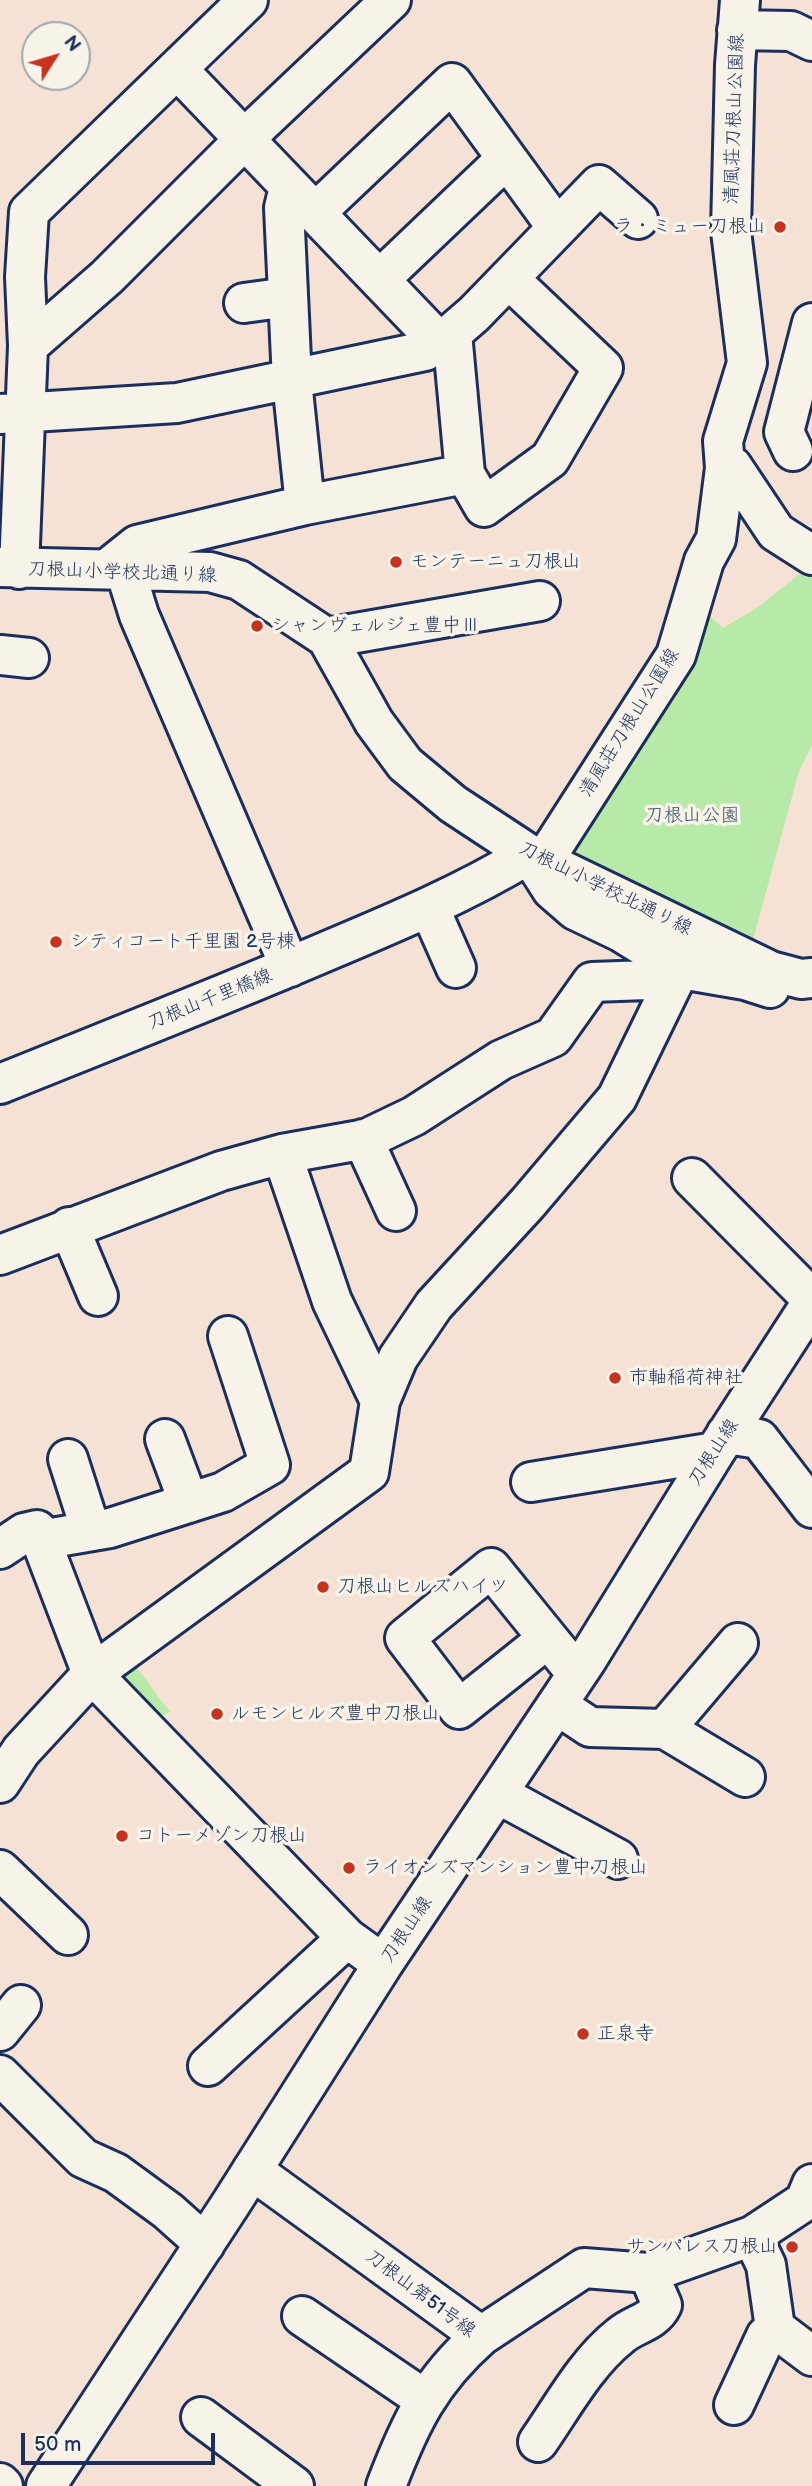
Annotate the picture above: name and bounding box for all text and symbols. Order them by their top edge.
north arrow [21,21,91,91]
text: N [58,32,85,57]
street label: 清風荘刀根山公園線 [721,33,749,205]
place label: ラ・ミュー刀根山 [614,216,766,238]
marker: ラ・ミュー刀根山 [772,219,788,235]
place label: モンテーニュ刀根山 [410,551,581,573]
marker: モンテーニュ刀根山 [388,554,404,570]
street label: 刀根山小学校北通り線 [27,558,217,588]
place label: シャンヴェルジェ豊中Ⅲ [271,615,480,637]
marker: シャンヴェルジェ豊中Ⅲ [249,618,265,634]
street label: 清風荘刀根山公園線 [575,644,685,802]
park label: 刀根山公園 [645,805,739,827]
street label: 刀根山小学校北通り線 [515,837,695,941]
place label: シティコート千里園 2号棟 [70,931,295,953]
marker: シティコート千里園 2号棟 [48,934,64,950]
street label: 刀根山千里橋線 [144,965,276,1035]
place label: 市軸稲荷神社 [629,1367,743,1389]
marker: 市軸稲荷神社 [607,1370,623,1386]
street label: 刀根山線 [684,1415,744,1491]
place label: 刀根山ヒルズハイツ [337,1576,508,1598]
marker: 刀根山ヒルズハイツ [315,1579,331,1595]
place label: ルモンヒルズ豊中刀根山 [231,1703,440,1725]
marker: ルモンヒルズ豊中刀根山 [209,1706,225,1722]
place label: コトーメゾン刀根山 [136,1825,307,1847]
marker: コトーメゾン刀根山 [114,1828,130,1844]
place label: ライオンズマンション豊中刀根山 [363,1857,648,1879]
marker: ライオンズマンション豊中刀根山 [341,1860,357,1876]
street label: 刀根山線 [376,1892,438,1968]
place label: 正泉寺 [597,2023,654,2045]
marker: 正泉寺 [575,2026,591,2042]
place label: サンパレス刀根山 [626,2236,778,2258]
marker: サンパレス刀根山 [784,2239,800,2255]
street label: 刀根山第51号線 [360,2245,480,2343]
scale bar [24,2420,219,2464]
text: 50 m [34,2432,81,2457]

